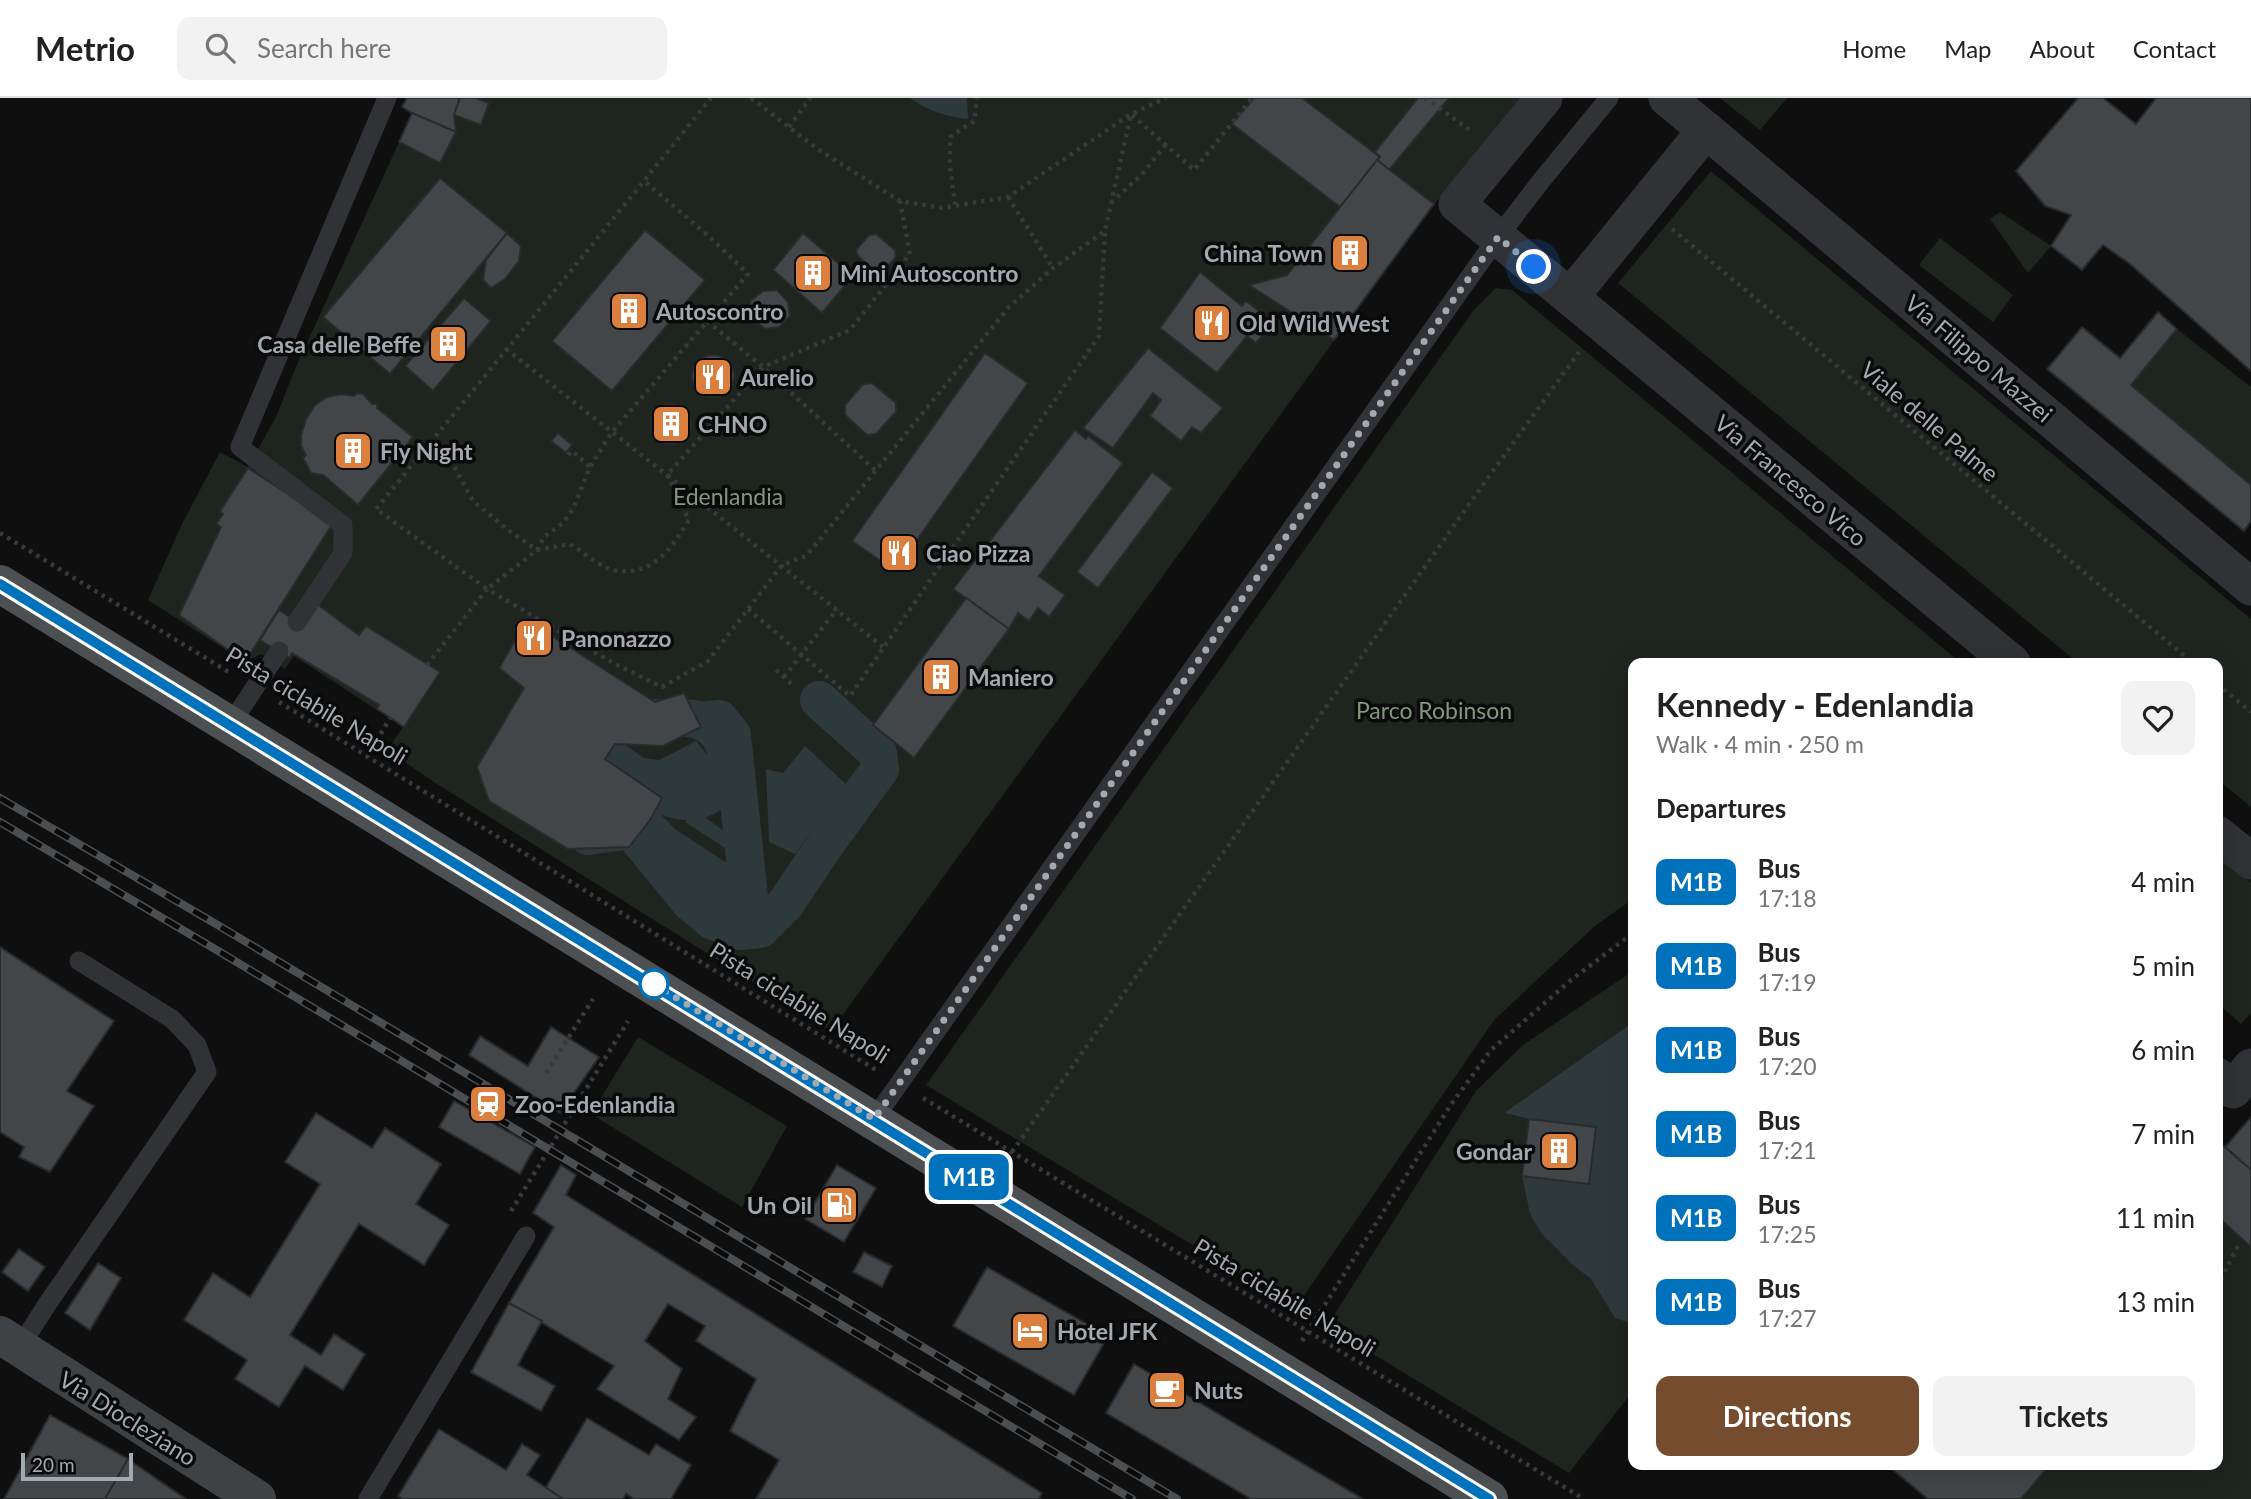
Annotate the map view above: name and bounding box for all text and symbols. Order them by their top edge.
search box [177,17,667,80]
text: Metrio [35,28,135,68]
icon: search [201,29,239,67]
text: Search here [257,32,391,64]
text: Home [1842,34,1906,63]
text: Map [1944,34,1992,63]
text: About [2030,34,2095,63]
text: Contact [2133,34,2216,63]
building icon: China Town [1329,232,1371,274]
place label: China Town [1204,239,1323,267]
your location [1516,249,1551,284]
building icon: Mini Autoscontro [792,252,834,294]
place label: Mini Autoscontro [840,259,1018,287]
street label: Via Filippo Mazzei [1900,288,2058,428]
building icon: Autoscontro [608,290,650,332]
place label: Autoscontro [655,297,783,325]
restaurant icon: Old Wild West [1191,302,1233,344]
place label: Old Wild West [1239,309,1390,337]
building icon: Casa delle Beffe [427,323,469,365]
place label: Casa delle Beffe [257,330,421,358]
street label: Viale delle Palme [1855,355,2005,487]
restaurant icon: Aurelio [692,356,734,398]
place label: Aurelio [739,363,814,391]
building icon: CHNO [650,403,692,445]
street label: Via Francesco Vico [1709,408,1873,552]
place label: CHNO [698,410,767,438]
building icon: Fly Night [332,430,374,472]
place label: Fly Night [380,437,473,465]
park label: Edenlandia [673,482,783,510]
restaurant icon: Ciao Pizza [878,532,920,574]
place label: Ciao Pizza [926,539,1030,567]
restaurant icon: Panonazzo [513,617,555,659]
place label: Panonazzo [561,624,672,652]
street label: Pista ciclabile Napoli [221,640,413,770]
building icon: Maniero [920,656,962,698]
place label: Maniero [968,663,1054,691]
button: heart [2121,681,2195,755]
text: Kennedy - Edenlandia [1656,684,1974,724]
park label: Parco Robinson [1356,696,1512,724]
text: Walk · 4 min · 250 m [1656,730,1864,758]
text: Departures [1656,792,1786,824]
text: Bus [1757,852,1800,884]
text: 4 min [2131,866,2195,898]
text: M1B [1670,867,1722,896]
text: 17:18 [1757,884,1817,912]
street label: Pista ciclabile Napoli [705,935,895,1069]
text: Bus [1757,936,1800,968]
text: 5 min [2131,950,2195,982]
text: M1B [1670,951,1722,980]
text: 17:19 [1757,968,1817,996]
unlabelled marker [639,969,669,999]
text: Bus [1757,1020,1800,1052]
text: 6 min [2131,1034,2195,1066]
text: M1B [1670,1035,1722,1064]
text: 17:20 [1757,1052,1817,1080]
station icon: Zoo-Edenlandia [467,1083,509,1125]
place label: Zoo-Edenlandia [515,1090,675,1118]
text: Bus [1757,1104,1800,1136]
text: 7 min [2131,1118,2195,1150]
text: M1B [1670,1119,1722,1148]
building icon: Gondar [1538,1130,1580,1172]
text: 17:21 [1757,1136,1817,1164]
place label: Gondar [1456,1137,1532,1165]
line badge: M1B [929,1154,1009,1200]
text: M1B [943,1162,995,1191]
fuel station icon: Un Oil [818,1184,860,1226]
text: Bus [1757,1188,1800,1220]
place label: Un Oil [747,1191,812,1219]
text: 11 min [2116,1202,2195,1234]
text: M1B [1670,1203,1722,1232]
text: 17:25 [1757,1220,1817,1248]
street label: Pista ciclabile Napoli [1189,1232,1381,1362]
text: Bus [1757,1272,1800,1304]
text: 13 min [2116,1286,2195,1318]
text: M1B [1670,1287,1722,1316]
text: 17:27 [1757,1304,1817,1332]
hotel icon: Hotel JFK [1009,1310,1051,1352]
place label: Hotel JFK [1057,1317,1158,1345]
street label: Via Diocleziano [54,1365,202,1471]
cafe icon: Nuts [1146,1369,1188,1411]
place label: Nuts [1194,1376,1243,1404]
button: Directions [1656,1376,1919,1456]
button: Tickets [1933,1376,2195,1456]
scale bar [21,1450,133,1482]
text: 20 m [32,1453,75,1476]

